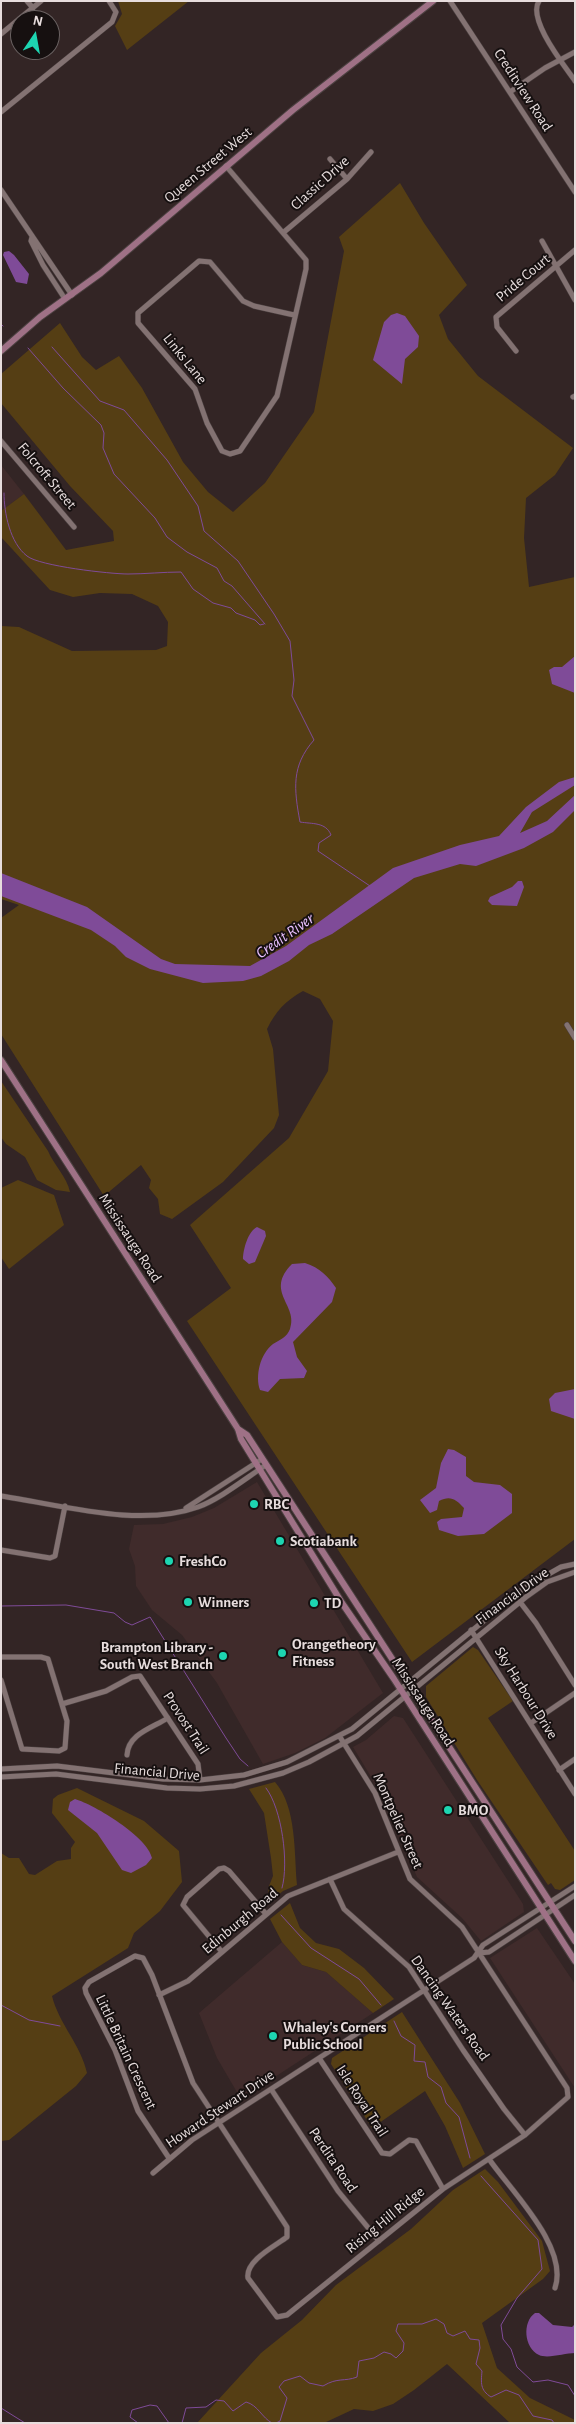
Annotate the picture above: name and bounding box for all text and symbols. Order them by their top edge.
north arrow [10,10,60,60]
text: N [32,13,44,29]
street label: Creditview Road [490,45,556,135]
street label: Queen Street West [160,123,256,207]
street label: Classic Drive [287,152,353,214]
street label: Pride Court [492,250,554,306]
street label: Links Lane [159,330,211,388]
street label: Folcroft Street [14,439,80,513]
water label: Credit River [252,909,318,963]
street label: Mississauga Road [95,1190,165,1286]
place label: RBC [264,1495,289,1513]
marker: RBC [248,1498,260,1510]
place label: Scotiabank [290,1532,357,1550]
marker: Scotiabank [274,1535,286,1547]
place label: FreshCo [179,1552,226,1570]
marker: FreshCo [163,1555,175,1567]
street label: Financial Drive [472,1563,552,1629]
place label: Winners [198,1593,249,1611]
place label: TD [324,1594,341,1612]
marker: Winners [182,1596,194,1608]
marker: TD [308,1597,320,1609]
place label: Orangetheory Fitness [292,1635,376,1670]
place label: Brampton Library - South West Branch [100,1638,213,1673]
street label: Sky Harbour Drive [490,1644,562,1742]
marker: Orangetheory Fitness [276,1647,288,1659]
marker: Brampton Library - South West Branch [217,1650,229,1662]
street label: Mississauga Road [388,1654,458,1750]
street label: Provost Trail [159,1688,213,1758]
street label: Financial Drive [113,1759,201,1785]
street label: Montpelier Street [369,1770,427,1872]
place label: BMO [458,1801,488,1819]
marker: BMO [442,1804,454,1816]
street label: Edinburgh Road [198,1884,282,1958]
street label: Dancing Waters Road [407,1952,493,2064]
street label: Little Britain Crescent [92,1992,160,2112]
place label: Whaley's Corners Public School [283,2018,387,2053]
marker: Whaley's Corners Public School [267,2030,279,2042]
street label: Isle Royal Trail [332,2062,392,2140]
street label: Howard Stewart Drive [162,2066,278,2152]
street label: Perdita Road [305,2124,361,2196]
street label: Rising Hill Ridge [342,2183,428,2257]

